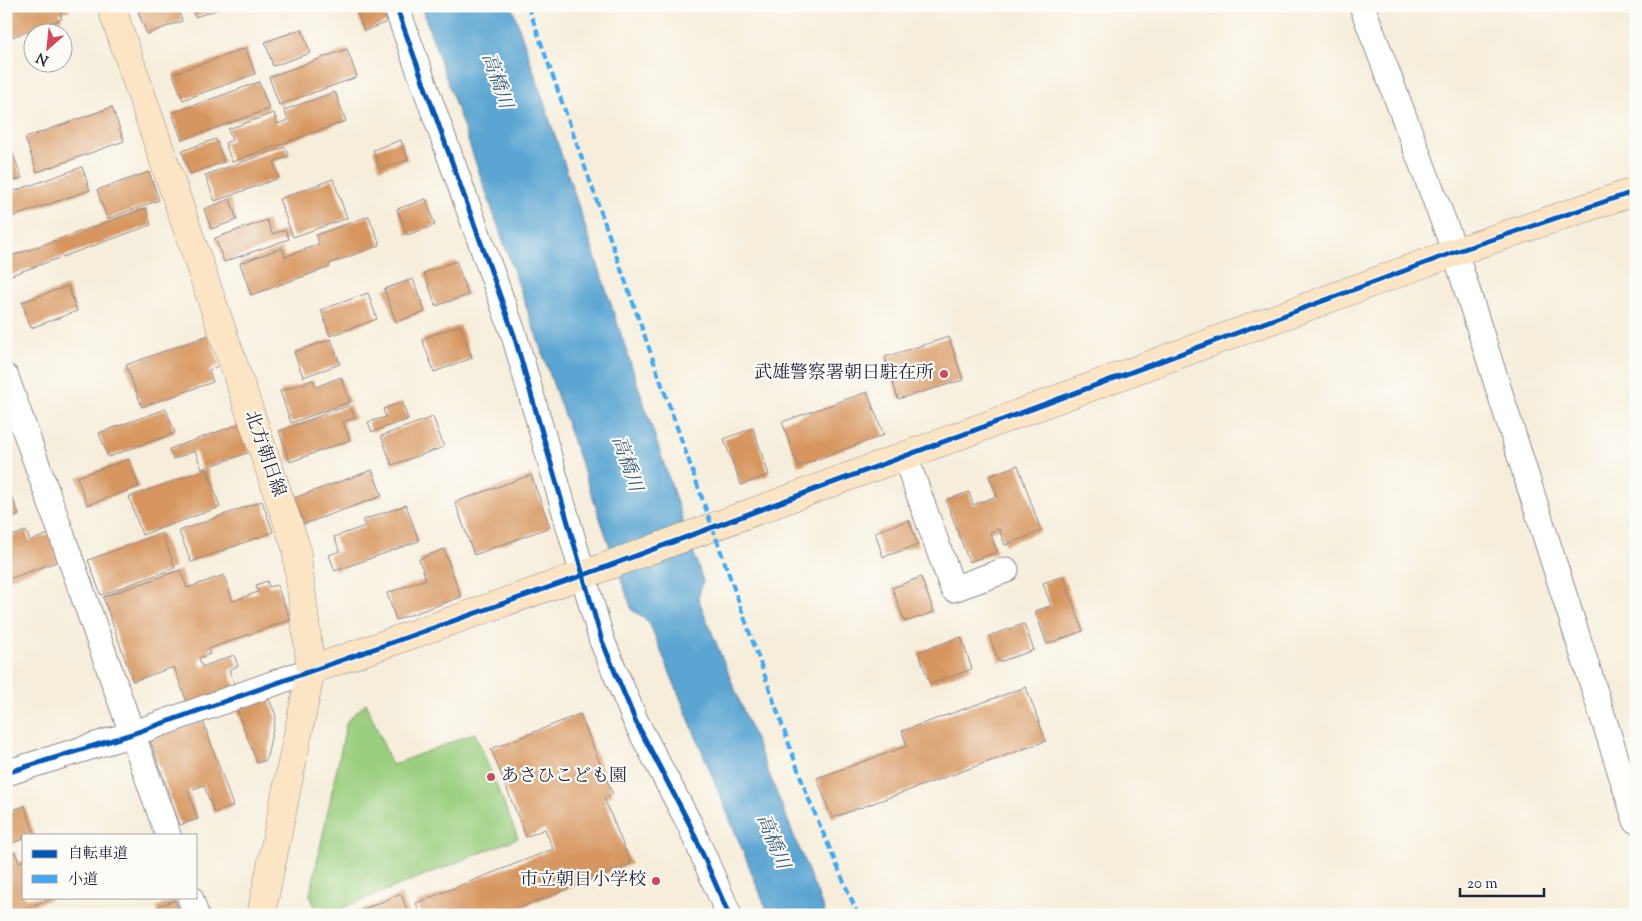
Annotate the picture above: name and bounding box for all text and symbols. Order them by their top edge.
north arrow [22,22,72,72]
text: N [33,46,53,69]
water label: 高橋川 [474,50,519,114]
place label: 武雄警察署朝日駐在所 [754,361,934,387]
marker: 武雄警察署朝日駐在所 [938,368,950,380]
street label: 北方朝日線 [237,407,291,501]
water label: 高橋川 [604,433,649,497]
place label: あさひこども園 [501,764,627,790]
marker: あさひこども園 [485,771,497,783]
water label: 高橋川 [749,811,796,875]
legend [22,834,198,898]
text: 自転車道 [68,844,128,865]
scale bar [1460,866,1543,898]
place label: 市立朝日小学校 [520,868,646,894]
text: 小道 [68,870,98,891]
text: 20 m [1467,874,1498,895]
marker: 市立朝日小学校 [650,875,662,887]

